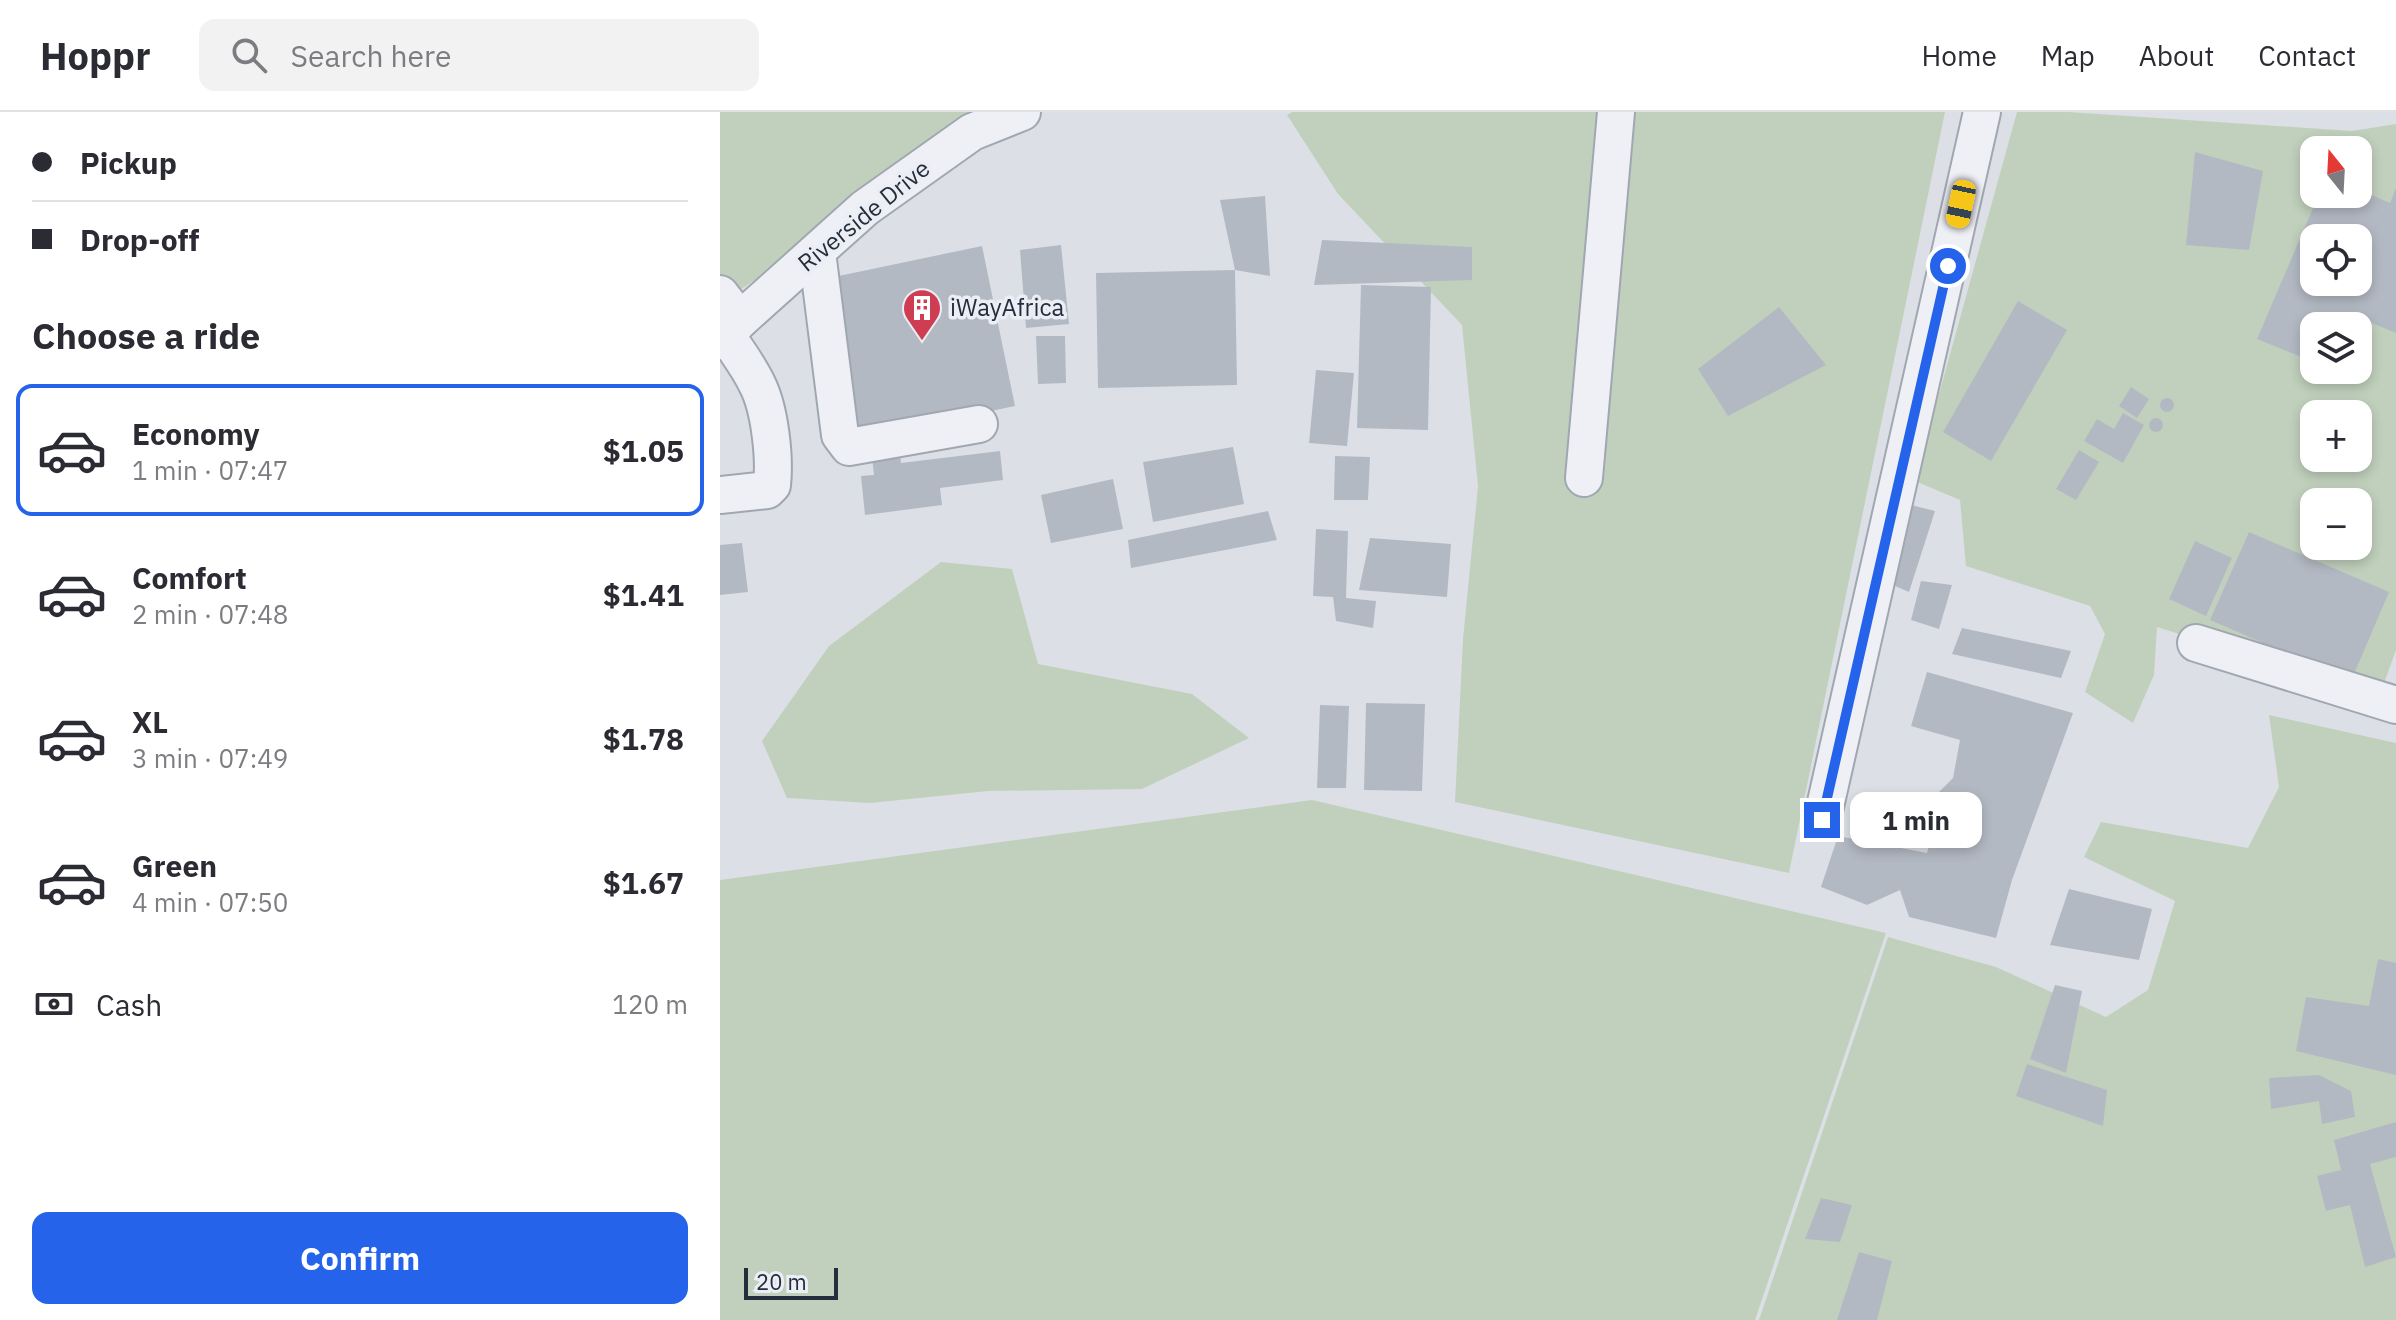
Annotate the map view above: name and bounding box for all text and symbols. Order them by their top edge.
search box [199,19,759,91]
text: Hoppr [40,31,151,80]
icon: search [227,33,271,77]
text: Search here [291,36,451,75]
text: Home [1921,37,1997,74]
text: Map [2041,37,2095,74]
text: About [2139,37,2214,74]
text: Contact [2258,37,2356,74]
north arrow [2300,136,2372,208]
map controls [2300,136,2372,560]
text: Pickup [80,143,177,182]
street label: Riverside Drive [791,152,936,278]
car [1944,178,1978,230]
text: Drop-off [80,220,199,259]
button: locate [2300,224,2372,296]
route start [1930,248,1966,284]
building icon: iWayAfrica [901,287,943,342]
place label: iWayAfrica [950,291,1064,323]
text: Choose a ride [32,312,260,359]
button: layers [2300,312,2372,384]
button: + [2300,400,2372,472]
icon: car [36,414,108,486]
text: Economy [132,414,260,453]
text: $1.05 [603,431,684,470]
text: 1 min · 07:47 [132,453,288,487]
button: − [2300,488,2372,560]
icon: car [36,558,108,630]
text: Comfort [132,558,247,597]
text: $1.41 [603,575,684,614]
text: 2 min · 07:48 [132,597,288,631]
icon: car [36,702,108,774]
text: XL [132,702,168,741]
text: $1.78 [603,719,684,758]
text: 3 min · 07:49 [132,741,288,775]
callout: 1 min [1850,792,1982,848]
route end [1804,802,1840,838]
text: 1 min [1882,803,1950,837]
icon: car [36,846,108,918]
text: Green [132,846,217,885]
text: $1.67 [603,863,684,902]
text: 4 min · 07:50 [132,885,288,919]
icon: cash [32,982,76,1026]
text: Cash [96,985,162,1024]
text: 120 m [612,987,688,1021]
button: Confirm [32,1212,688,1304]
scale bar [744,1264,838,1300]
text: 20 m [756,1267,807,1296]

